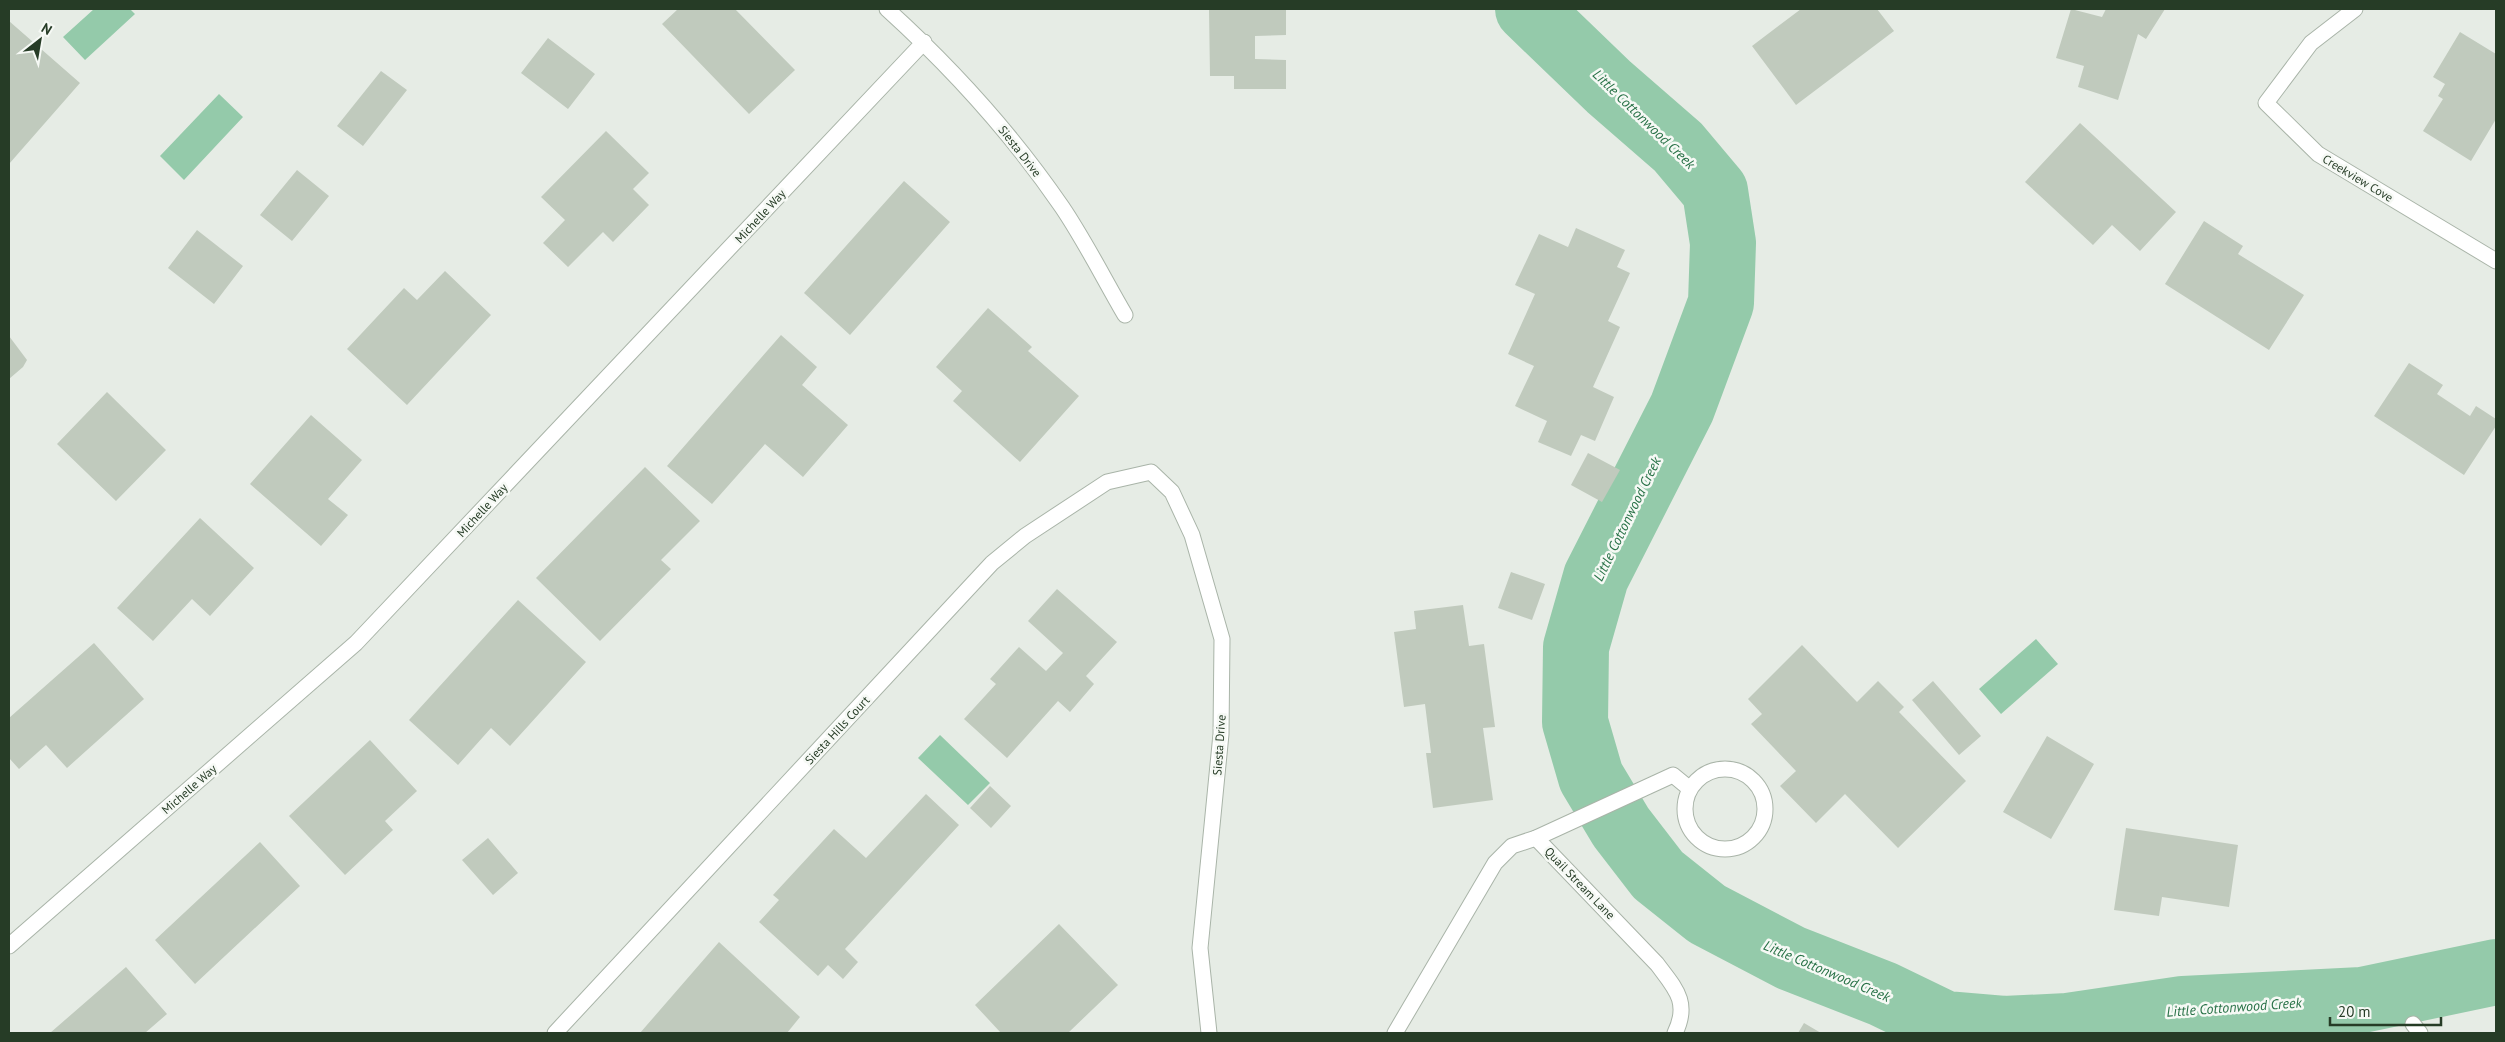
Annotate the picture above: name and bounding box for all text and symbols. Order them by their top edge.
north arrow [15,15,65,65]
text: N [38,19,55,39]
water label: Little Cottonwood Creek [1589,65,1700,173]
street label: Siesta Drive [995,122,1045,180]
street label: Creekview Cove [2320,151,2396,205]
street label: Michelle Way [731,186,789,246]
water label: Little Cottonwood Creek [1589,453,1665,584]
street label: Michelle Way [453,480,511,540]
street label: Siesta Hills Court [801,693,873,767]
street label: Siesta Drive [1209,714,1229,776]
street label: Michelle Way [158,761,220,817]
street label: Quail Stream Lane [1542,844,1618,922]
water label: Little Cottonwood Creek [1761,936,1894,1006]
water label: Little Cottonwood Creek [2166,993,2303,1021]
scale bar [2330,994,2441,1026]
text: 20 m [2338,1002,2371,1021]

